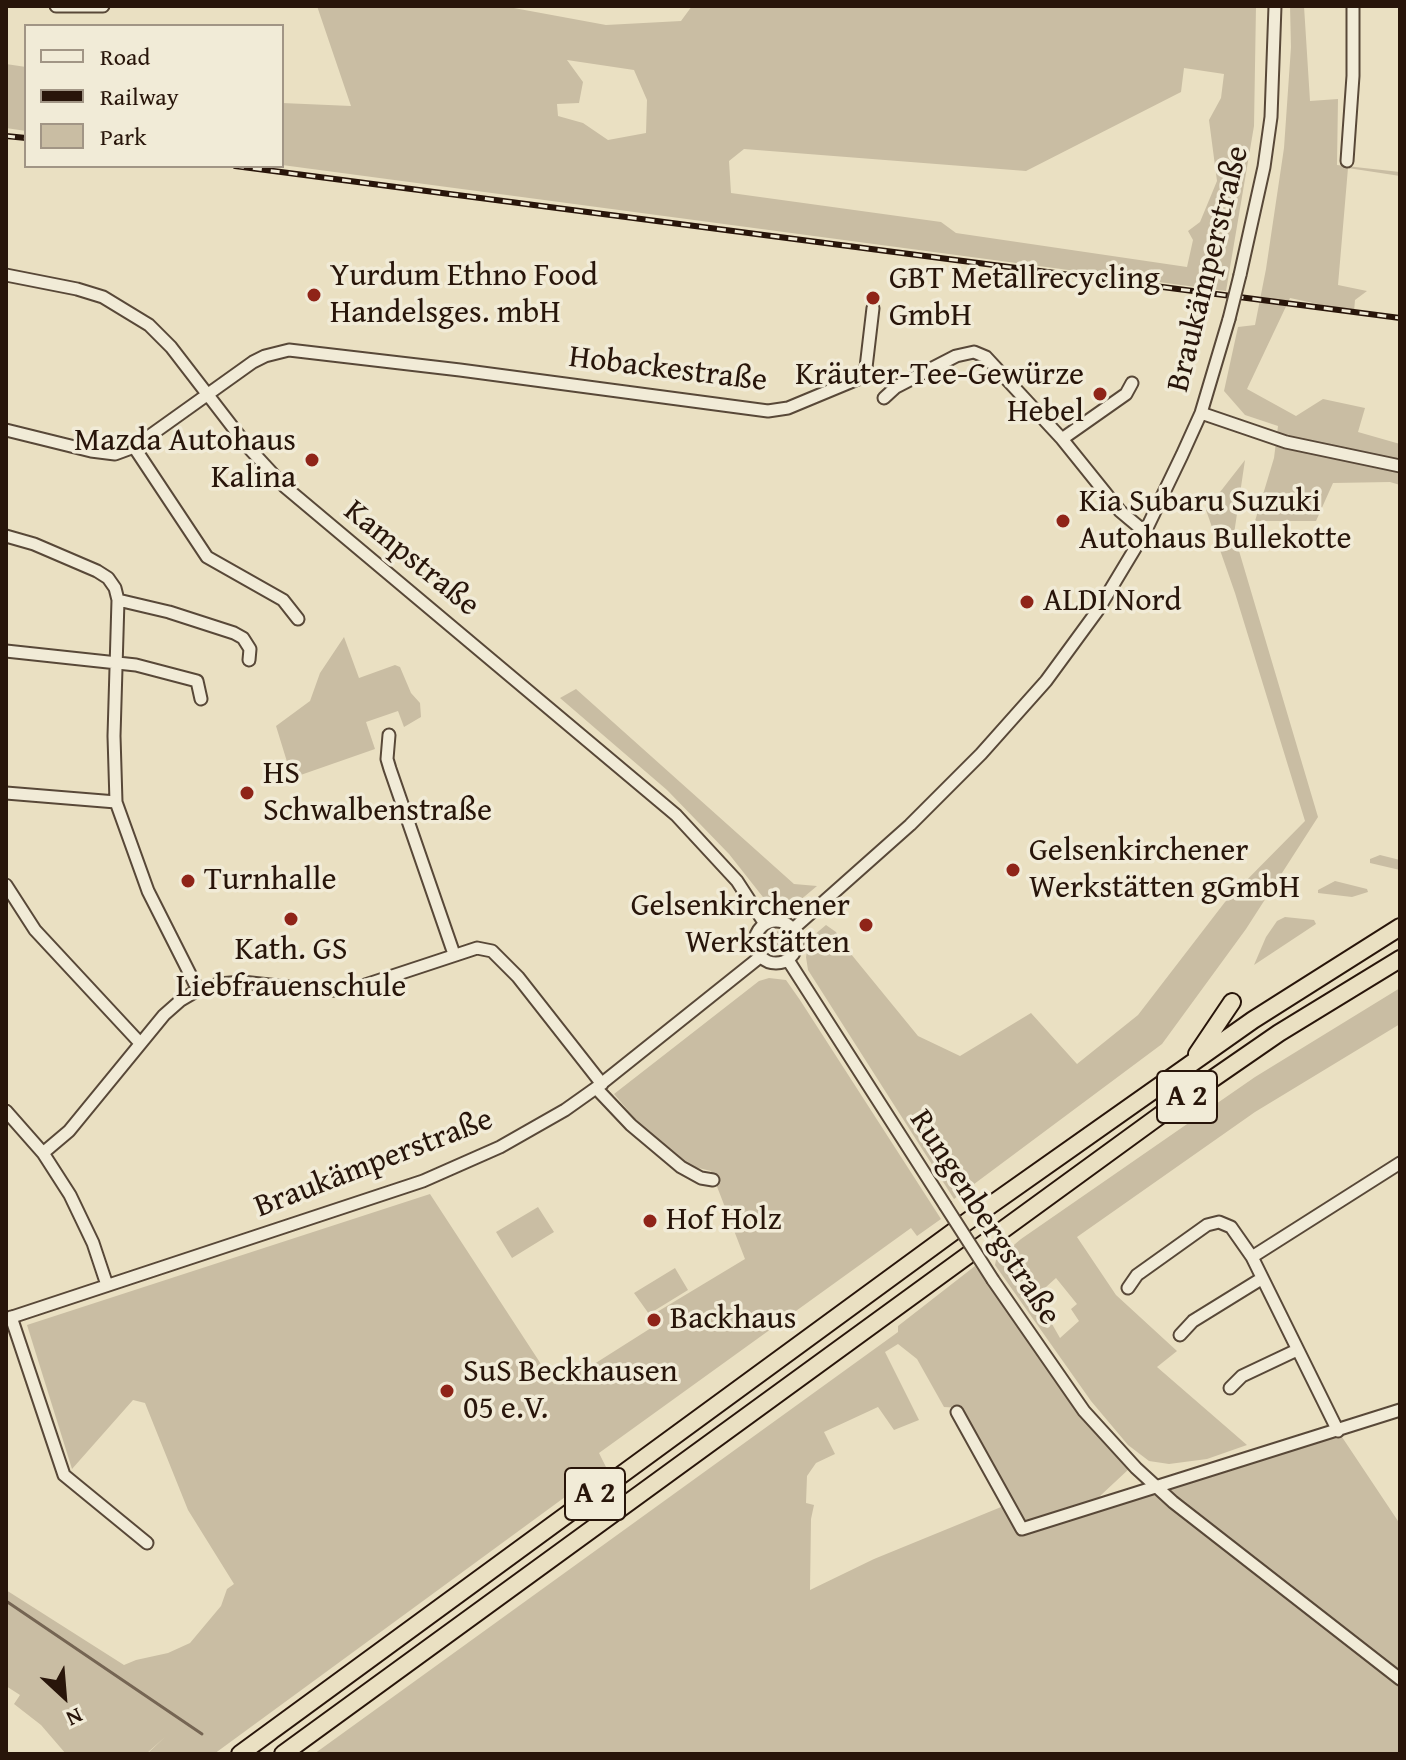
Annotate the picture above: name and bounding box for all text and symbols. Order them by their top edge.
legend [24,24,284,168]
text: Road [100,39,150,74]
text: Railway [100,79,179,114]
text: Park [100,119,146,154]
street label: Braukämperstraße [1160,142,1258,396]
place label: Yurdum Ethno Food Handelsges. mbH [330,258,598,333]
place label: GBT Metallrecycling GmbH [889,261,1160,336]
marker: Yurdum Ethno Food Handelsges. mbH [305,286,323,304]
marker: GBT Metallrecycling GmbH [864,289,882,307]
street label: Hobackestraße [567,339,769,401]
place label: Kräuter-Tee-Gewürze Hebel [795,357,1084,432]
marker: Kräuter-Tee-Gewürze Hebel [1091,385,1109,403]
place label: Mazda Autohaus Kalina [74,423,296,498]
marker: Mazda Autohaus Kalina [303,451,321,469]
place label: Kia Subaru Suzuki Autohaus Bullekotte [1079,484,1351,559]
street label: Kampstraße [335,493,487,625]
marker: Kia Subaru Suzuki Autohaus Bullekotte [1054,512,1072,530]
place label: ALDI Nord [1043,583,1182,621]
marker: ALDI Nord [1018,593,1036,611]
place label: HS Schwalbenstraße [263,756,492,831]
marker: HS Schwalbenstraße [238,784,256,802]
place label: Gelsenkirchener Werkstätten gGmbH [1029,833,1300,908]
marker: Gelsenkirchener Werkstätten gGmbH [1004,861,1022,879]
place label: Turnhalle [204,862,336,900]
marker: Turnhalle [179,872,197,890]
place label: Gelsenkirchener Werkstätten [631,888,850,963]
marker: Kath. GS Liebfrauenschule [282,910,300,928]
marker: Gelsenkirchener Werkstätten [857,916,875,934]
place label: Kath. GS Liebfrauenschule [176,932,406,1007]
road number: A 2 [1157,1071,1217,1123]
street label: Braukämperstraße [249,1101,499,1227]
street label: Rungenbergstraße [900,1103,1068,1333]
place label: Hof Holz [666,1202,781,1240]
marker: Hof Holz [641,1212,659,1230]
place label: Backhaus [670,1301,796,1339]
marker: Backhaus [645,1311,663,1329]
place label: SuS Beckhausen 05 e.V. [463,1354,678,1429]
marker: SuS Beckhausen 05 e.V. [438,1382,456,1400]
road number: A 2 [565,1468,625,1520]
north arrow [24,1656,104,1736]
text: N [61,1700,88,1735]

